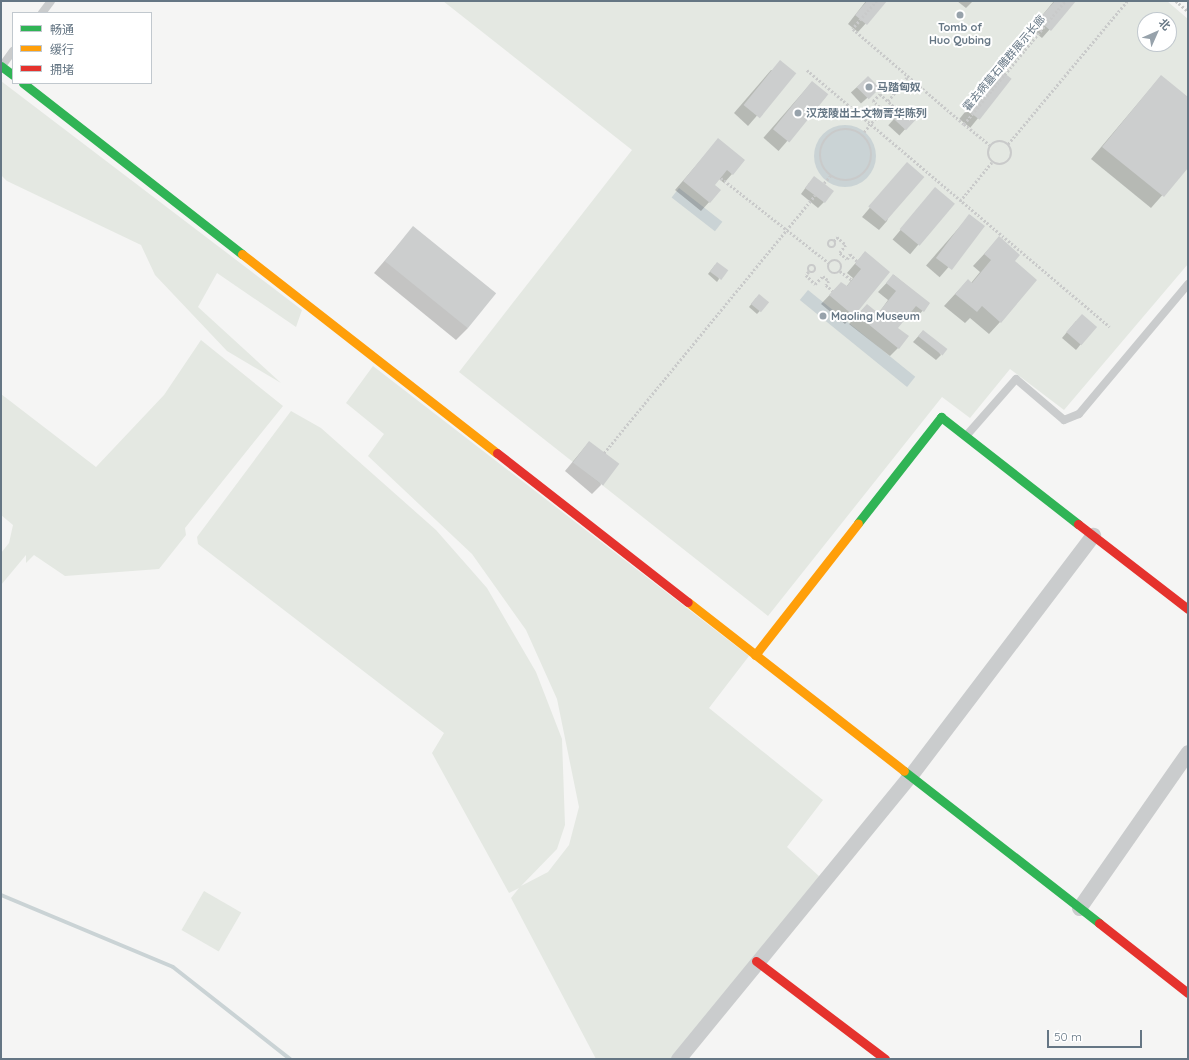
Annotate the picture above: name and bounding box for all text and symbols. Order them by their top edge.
marker: Tomb of Huo Qubing [955,10,965,20]
legend [12,12,152,84]
street label: 霍去病墓石雕群展示长廊 [960,12,1048,114]
north arrow [1137,12,1177,52]
text: 北 [1156,15,1174,33]
place label: Tomb of Huo Qubing [929,21,991,47]
text: 畅通 [50,22,74,37]
text: 缓行 [50,42,74,57]
text: 拥堵 [50,62,74,77]
place label: 马踏匈奴 [877,80,921,94]
marker: 马踏匈奴 [864,82,874,92]
place label: 汉茂陵出土文物菁华陈列 [806,106,927,120]
marker: 汉茂陵出土文物菁华陈列 [793,108,803,118]
place label: Maoling Museum [831,309,920,323]
marker: Maoling Museum [818,311,828,321]
scale bar [1049,1022,1144,1048]
text: 50 m [1054,1029,1082,1044]

